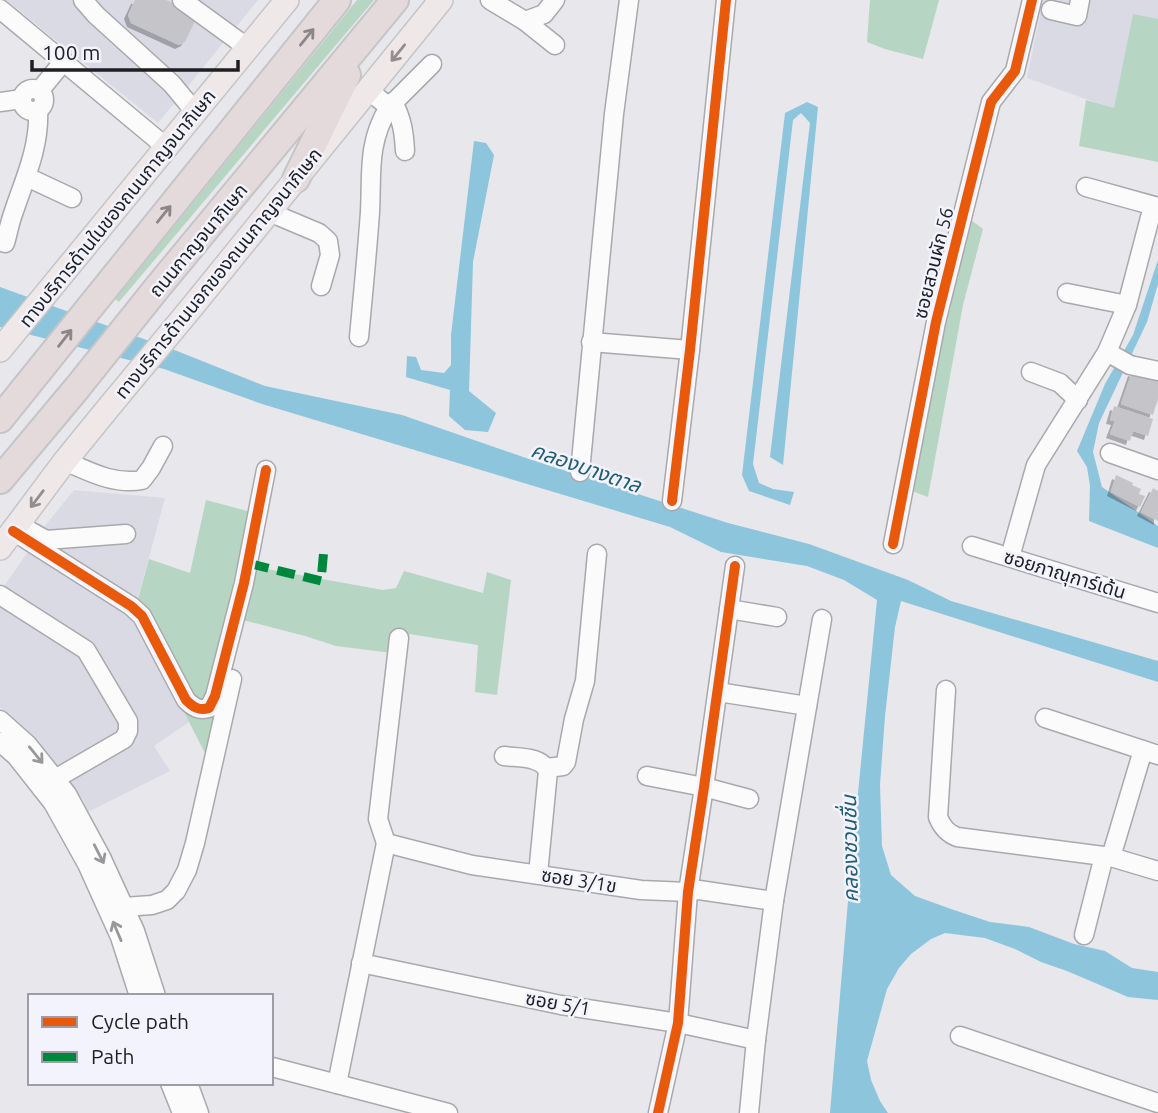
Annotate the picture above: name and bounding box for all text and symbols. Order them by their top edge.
scale bar [32,28,238,72]
one-way arrow [299,29,314,47]
text: 100 m [42,40,100,64]
one-way arrow [390,43,406,61]
street label: ทางบริการด้านในของถนนกาญจนาภิเษก [14,85,220,331]
street label: ทางบริการด้านนอกของถนนกาญจนาภิเษก [110,143,326,403]
street label: ถนนกาญจนาภิเษก [144,179,252,301]
street label: ซอยสวนผัก 56 [909,205,957,321]
one-way arrow [156,206,171,224]
one-way arrow [58,329,73,347]
water label: คลองบางตาล [528,437,645,497]
one-way arrow [29,489,44,508]
street label: ซอยภาณุการ์เด้น [1001,545,1129,604]
one-way arrow [28,745,44,763]
water label: คลองชวนชื่น [834,794,862,903]
one-way arrow [93,843,107,863]
street label: ซอย 3/1ข [540,863,618,897]
one-way arrow [110,921,123,942]
street label: ซอย 5/1 [524,986,592,1020]
legend [28,994,273,1085]
text: Cycle path [91,1009,189,1033]
text: Path [91,1044,134,1068]

